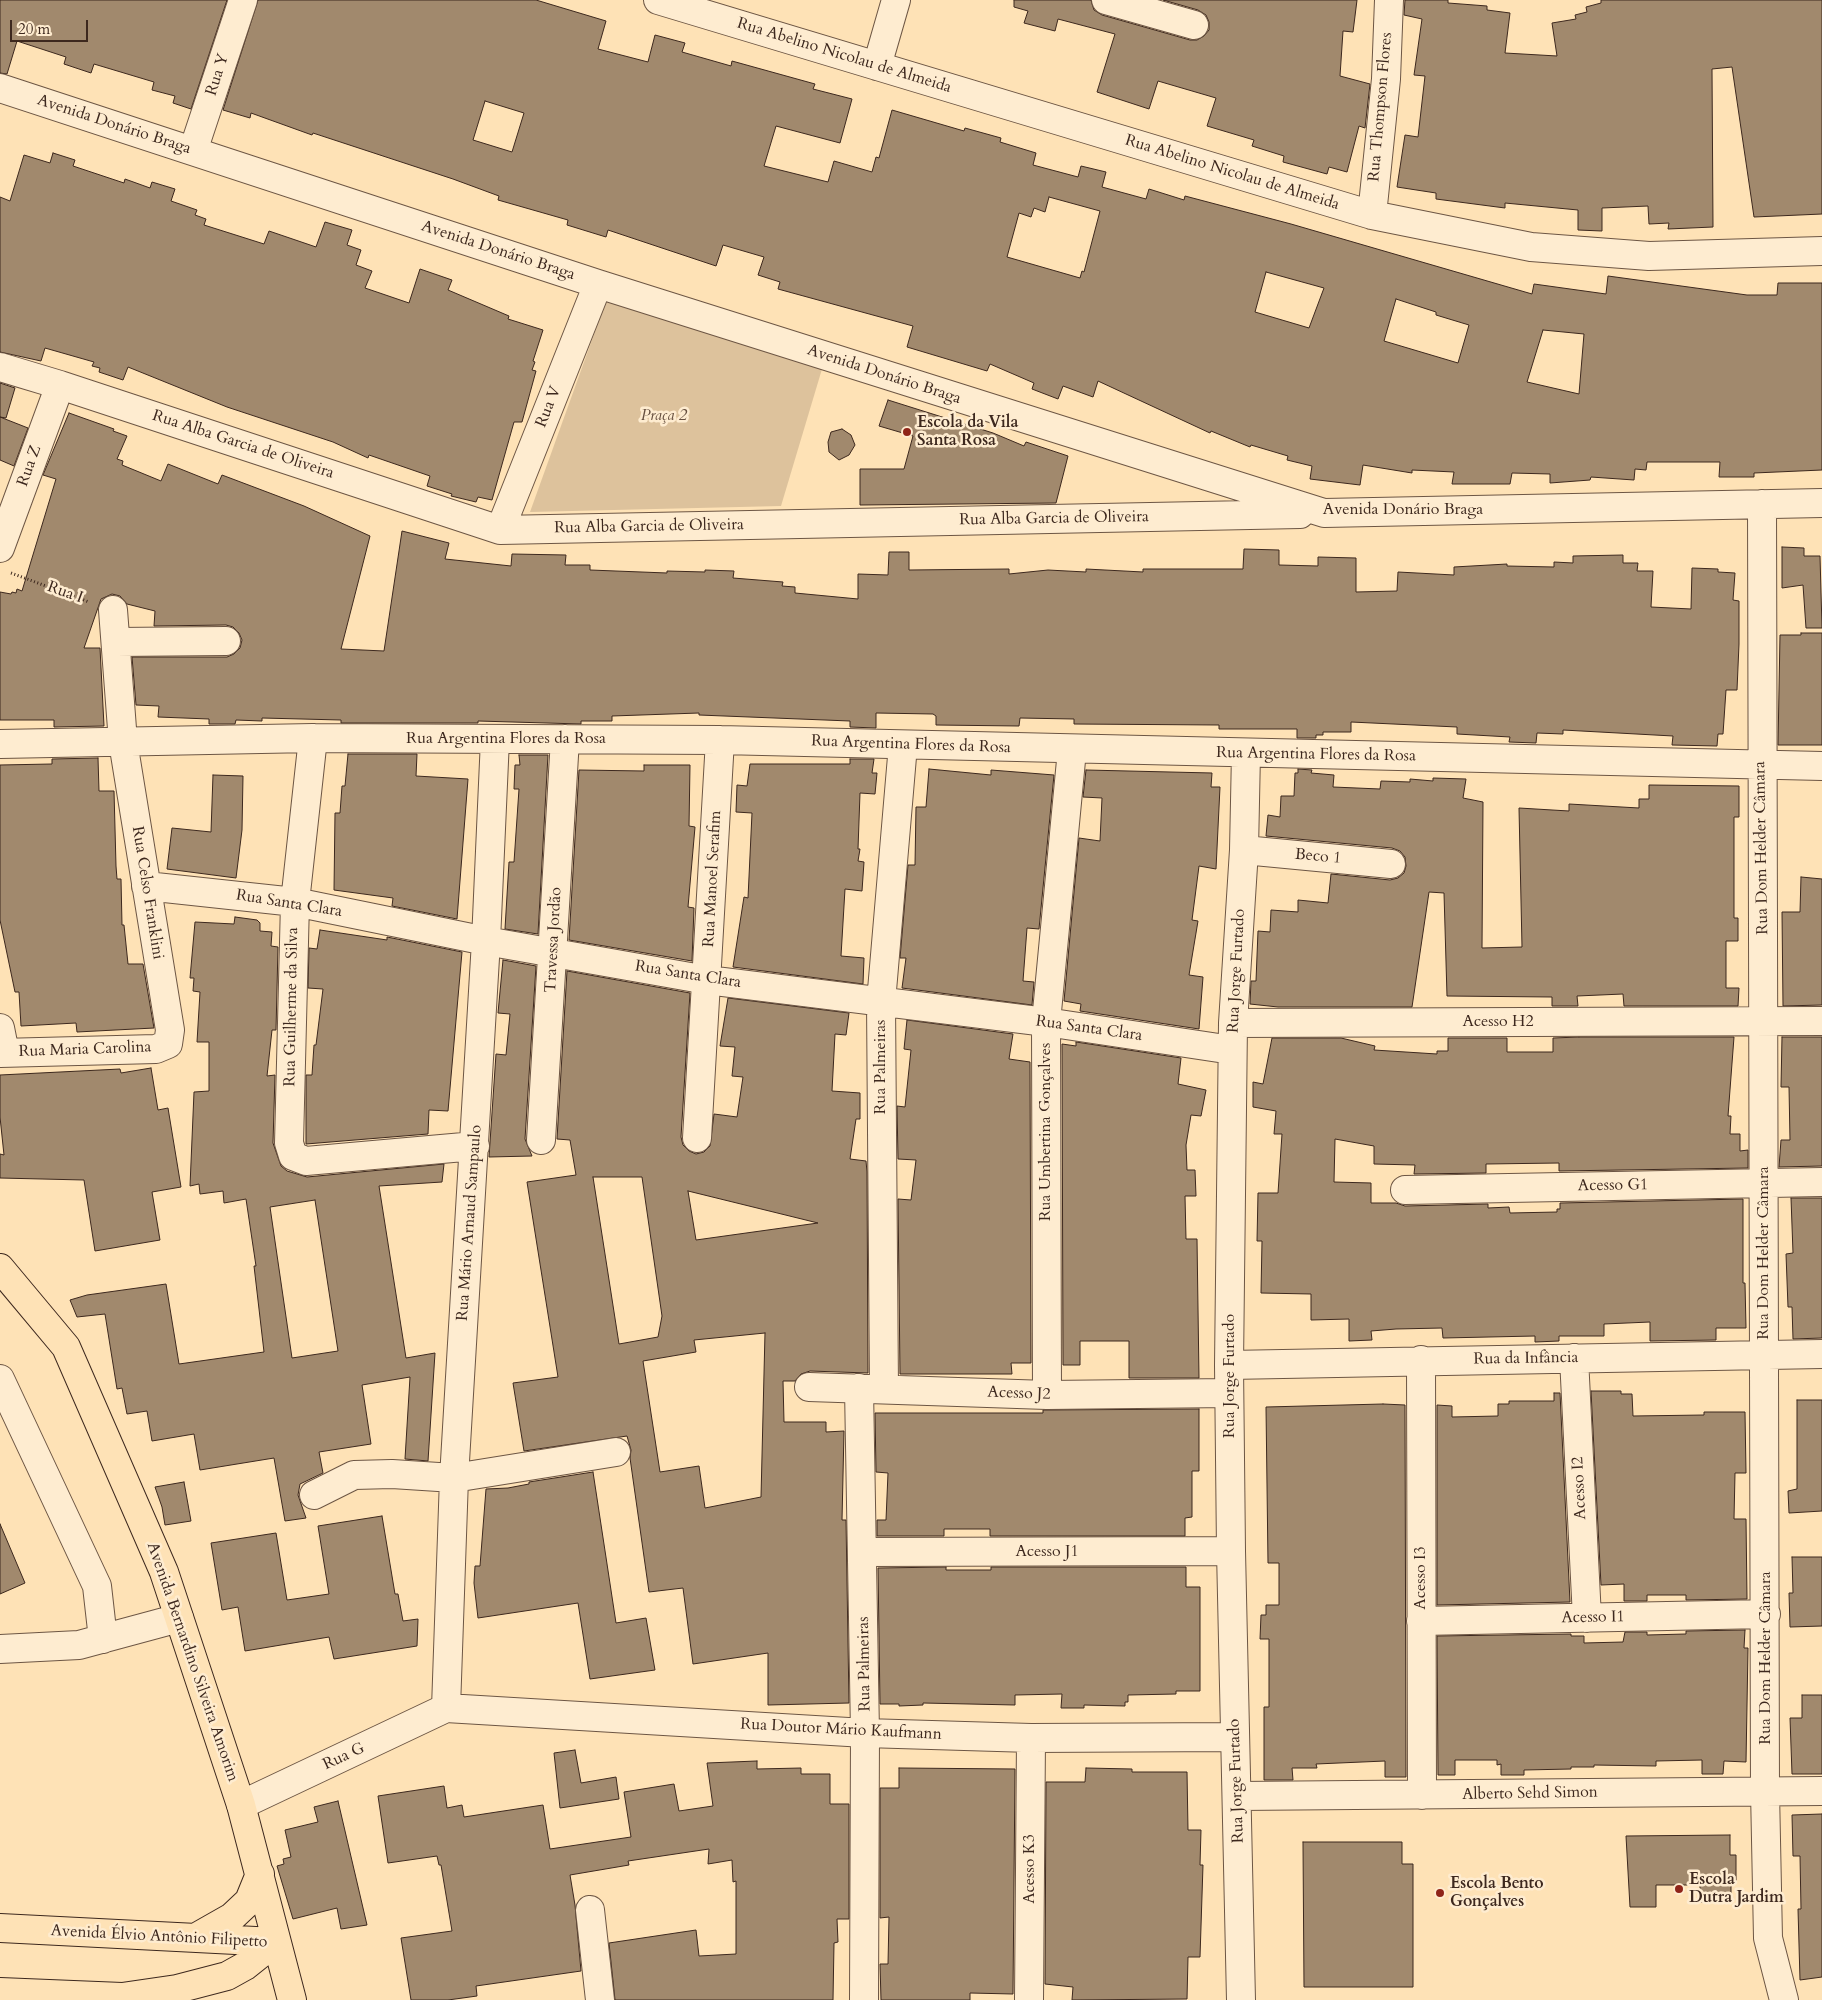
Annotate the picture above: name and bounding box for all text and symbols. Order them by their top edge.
scale bar [12,10,90,42]
street label: Rua Abelino Nicolau de Almeida [734,14,954,98]
text: 20 m [18,19,50,39]
street label: Rua Thompson Flores [1365,31,1397,183]
street label: Rua Y [202,52,234,98]
street label: Avenida Donário Braga [35,91,193,159]
street label: Rua Abelino Nicolau de Almeida [1122,131,1342,215]
street label: Avenida Donário Braga [419,217,577,285]
street label: Avenida Donário Braga [805,341,963,409]
street label: Rua V [532,384,566,430]
park label: Praça 2 [641,406,687,426]
street label: Rua Alba Garcia de Oliveira [150,407,336,483]
place label: Escola da Vila Santa Rosa [917,413,1018,451]
marker: Escola da Vila Santa Rosa [901,426,913,438]
street label: Rua Z [14,443,46,489]
street label: Avenida Donário Braga [1323,500,1483,520]
street label: Rua Alba Garcia de Oliveira [959,508,1149,530]
street label: Rua Alba Garcia de Oliveira [554,516,744,538]
street label: Rua I [45,578,85,608]
street label: Rua Argentina Flores da Rosa [406,729,606,749]
street label: Rua Argentina Flores da Rosa [811,732,1011,758]
street label: Rua Argentina Flores da Rosa [1216,744,1416,766]
street label: Rua Dom Helder Câmara [1751,761,1773,935]
street label: Rua Manoel Serafim [700,810,726,948]
street label: Rua Celso Franklini [127,825,167,961]
street label: Beco 1 [1294,845,1342,869]
street label: Rua Santa Clara [234,886,344,922]
street label: Travessa Jordão [542,887,566,993]
street label: Rua Jorge Furtado [1224,908,1250,1034]
street label: Rua Guilherme da Silva [281,927,303,1087]
street label: Rua Santa Clara [633,957,743,993]
street label: Rua Santa Clara [1035,1012,1143,1046]
street label: Acesso H2 [1462,1012,1534,1032]
street label: Rua Palmeiras [871,1020,891,1114]
street label: Rua Maria Carolina [18,1038,152,1062]
street label: Rua Umbertina Gonçalves [1036,1043,1056,1221]
street label: Rua Mário Arnaud Sampaulo [454,1124,486,1322]
street label: Rua Dom Helder Câmara [1754,1166,1774,1340]
street label: Acesso G1 [1578,1176,1648,1196]
street label: Rua Jorge Furtado [1220,1314,1240,1438]
street label: Rua da Infância [1473,1348,1579,1370]
street label: Acesso J2 [987,1383,1051,1405]
street label: Acesso I2 [1569,1456,1591,1520]
street label: Avenida Bernardino Silveira Amorim [142,1540,242,1784]
street label: Acesso J1 [1015,1542,1079,1562]
street label: Acesso I3 [1411,1546,1431,1610]
street label: Rua Dom Helder Câmara [1756,1571,1776,1745]
street label: Acesso I1 [1561,1608,1625,1628]
street label: Rua Palmeiras [855,1616,875,1712]
street label: Rua Doutor Mário Kaufmann [740,1715,942,1745]
street label: Rua Jorge Furtado [1225,1719,1249,1843]
street label: Rua G [320,1739,368,1775]
street label: Alberto Sehd Simon [1462,1783,1598,1805]
street label: Acesso K3 [1020,1834,1040,1904]
place label: Escola Dutra Jardim [1689,1870,1784,1908]
place label: Escola Bento Gonçalves [1450,1874,1543,1912]
marker: Escola Dutra Jardim [1673,1883,1685,1895]
marker: Escola Bento Gonçalves [1434,1887,1446,1899]
street label: Avenida Élvio Antônio Filipetto [50,1922,268,1952]

